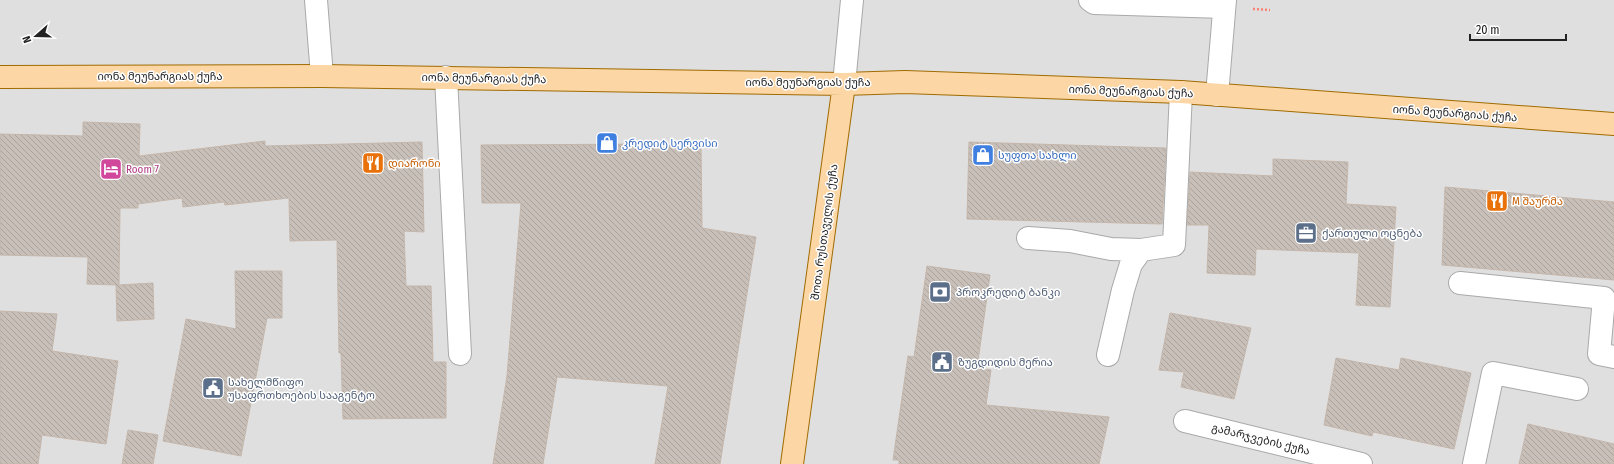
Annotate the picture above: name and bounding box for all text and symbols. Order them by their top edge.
north arrow [16,16,56,56]
scale bar [1470,16,1566,42]
text: 20 m [1476,23,1500,37]
text: N [20,34,34,45]
street label: იონა მეუნარგიას ქუჩა [98,70,222,83]
street label: იონა მეუნარგიას ქუჩა [421,71,547,86]
street label: იონა მეუნარგიას ქუჩა [746,76,870,89]
street label: იონა მეუნარგიას ქუჩა [1068,83,1194,100]
street label: იონა მეუნარგიას ქუჩა [1392,103,1518,124]
shop icon: კრედიტ სერვისი [594,130,620,156]
place label: კრედიტ სერვისი [622,137,718,150]
shop icon: სუფთა სახლი [970,142,996,168]
place label: სუფთა სახლი [998,149,1077,162]
restaurant icon: დიარონი [360,150,386,176]
hotel icon: Room 7 [98,156,124,182]
place label: დიარონი [388,157,441,170]
place label: Room 7 [126,163,159,176]
street label: შოთა რუსთაველის ქუჩა [809,163,840,301]
restaurant icon: M შაურმა [1484,188,1510,214]
place label: M შაურმა [1512,195,1563,208]
office icon: ქართული ოცნება [1293,220,1319,246]
place label: ქართული ოცნება [1322,227,1422,240]
bank icon: პროკრედიტ ბანკი [927,279,953,305]
place label: პროკრედიტ ბანკი [956,286,1060,299]
public building icon: ზუგდიდის მერია [929,349,955,375]
place label: ზუგდიდის მერია [958,356,1053,369]
public building icon: სახელმწიფო უსაფრთხოების სააგენტო [200,375,226,401]
place label: სახელმწიფო უსაფრთხოების სააგენტო [228,376,375,402]
street label: გამარჯვების ქუჩა [1210,421,1311,458]

